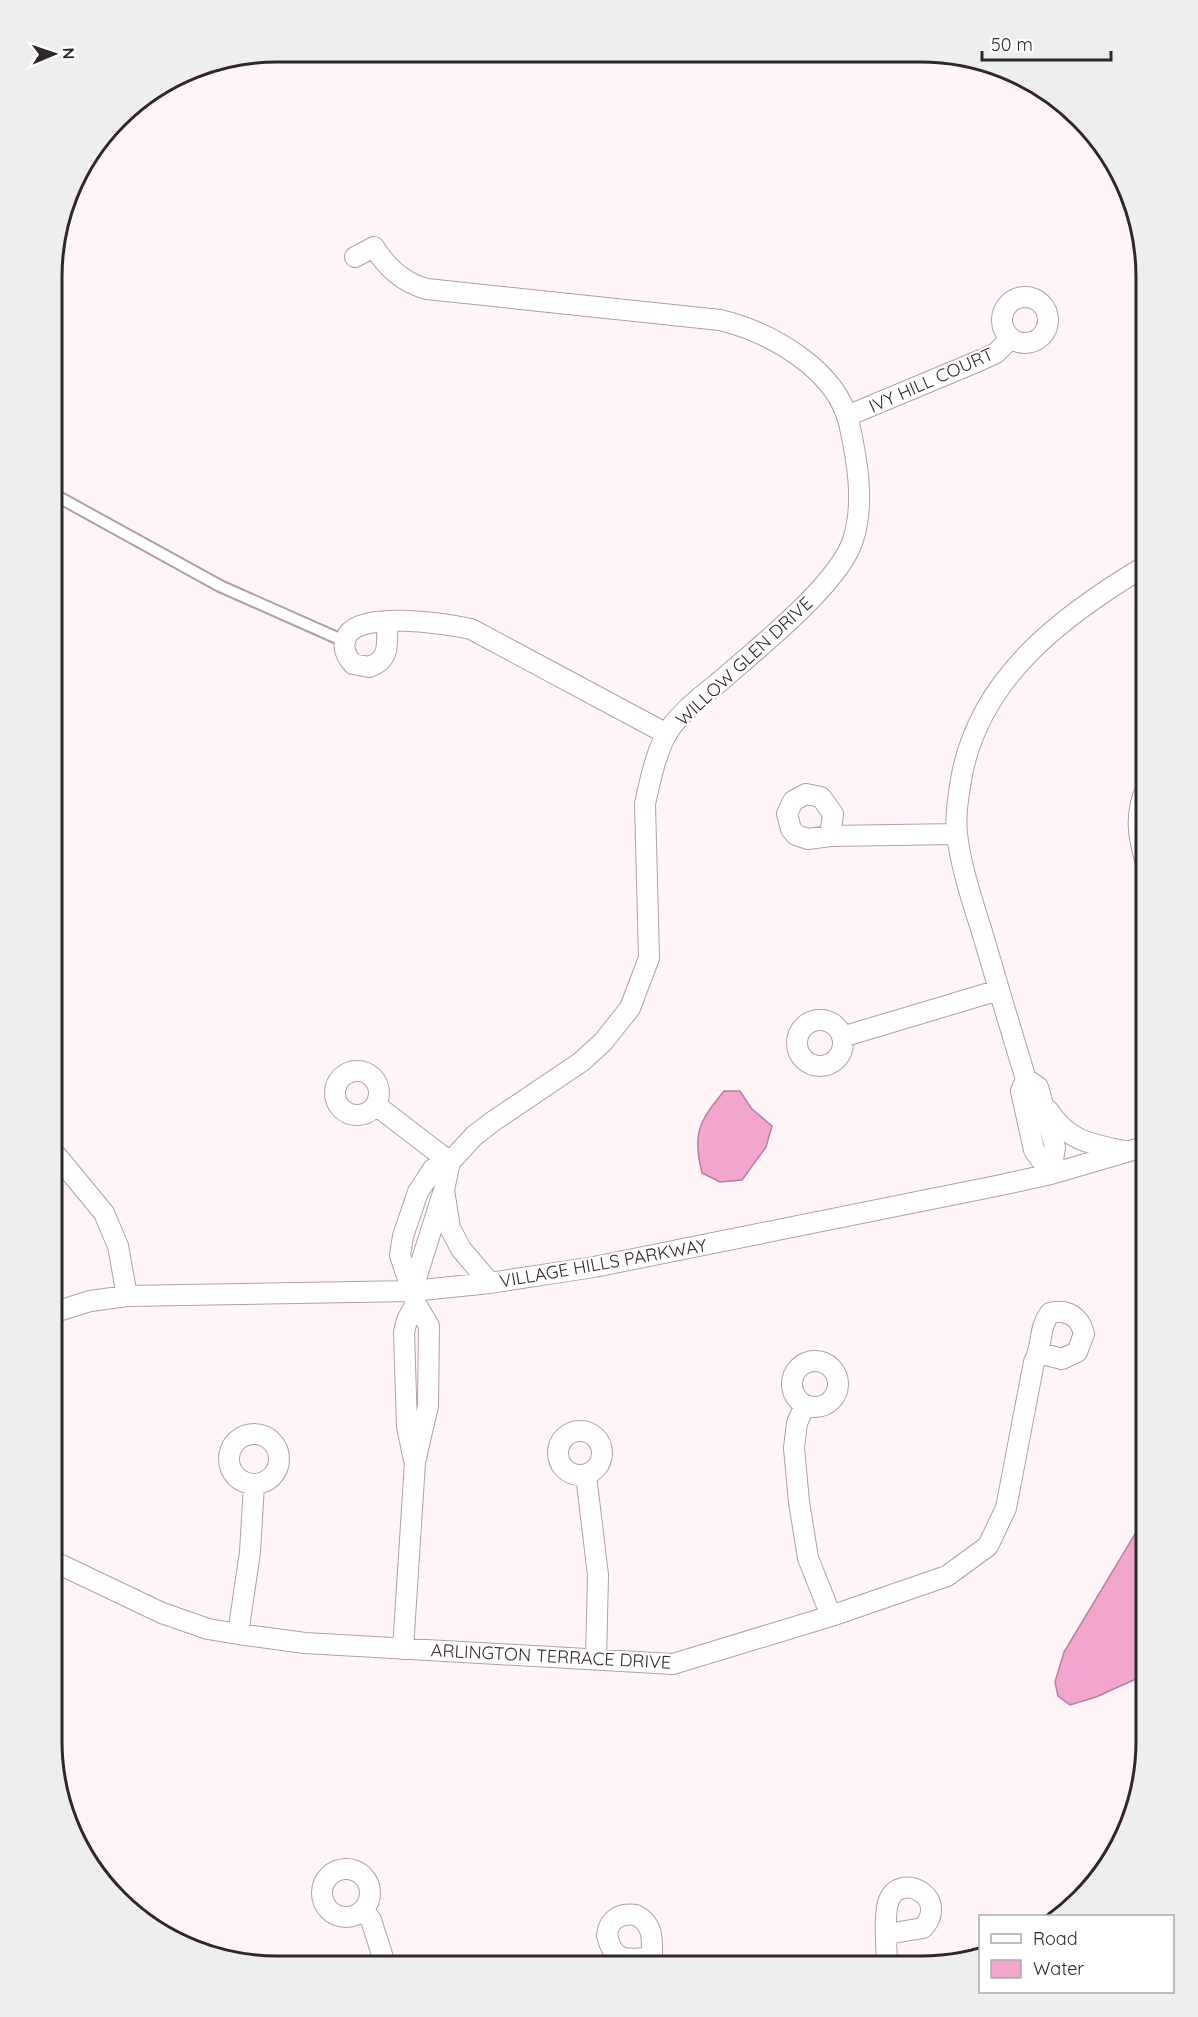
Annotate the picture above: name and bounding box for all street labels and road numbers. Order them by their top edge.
street label: IVY HILL COURT [865,342,997,418]
street label: WILLOW GLEN DRIVE [671,592,817,730]
street label: VILLAGE HILLS PARKWAY [498,1233,708,1293]
street label: ARLINGTON TERRACE DRIVE [430,1638,672,1674]

